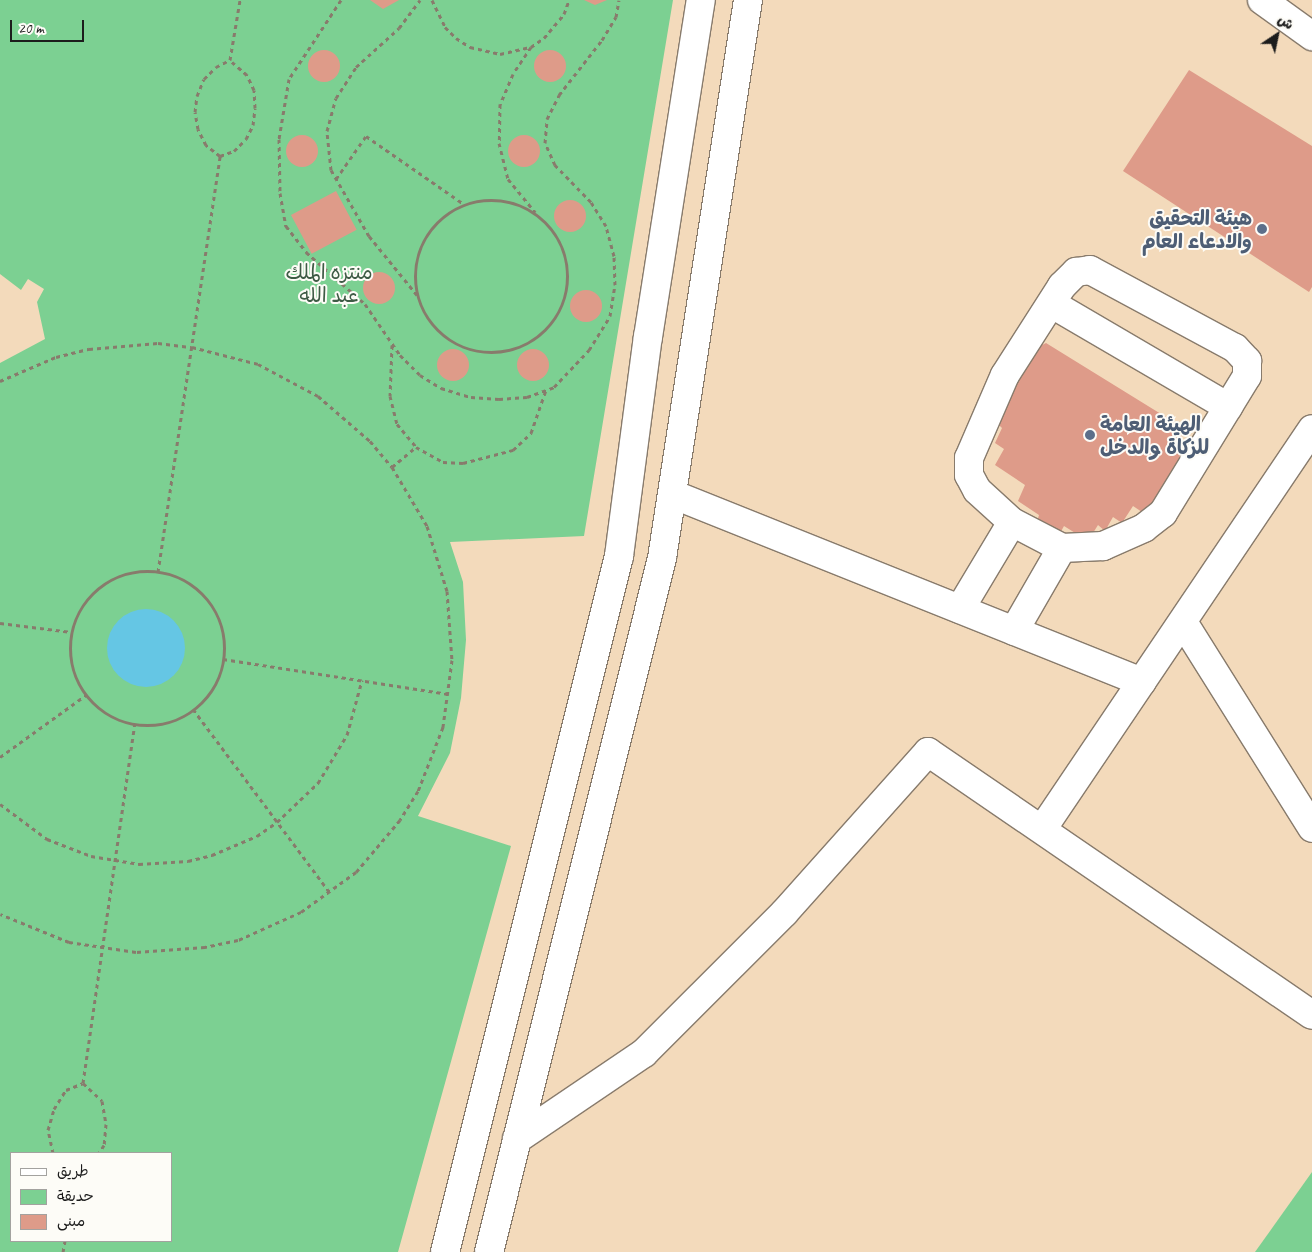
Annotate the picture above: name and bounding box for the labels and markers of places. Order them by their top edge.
place label: هيئة التحقيق والادعاء العام [1142,206,1252,253]
marker: هيئة التحقيق والادعاء العام [1256,223,1268,235]
place label: الهيئة العامة للزكاة والدخل [1100,412,1209,459]
marker: الهيئة العامة للزكاة والدخل [1084,429,1096,441]

